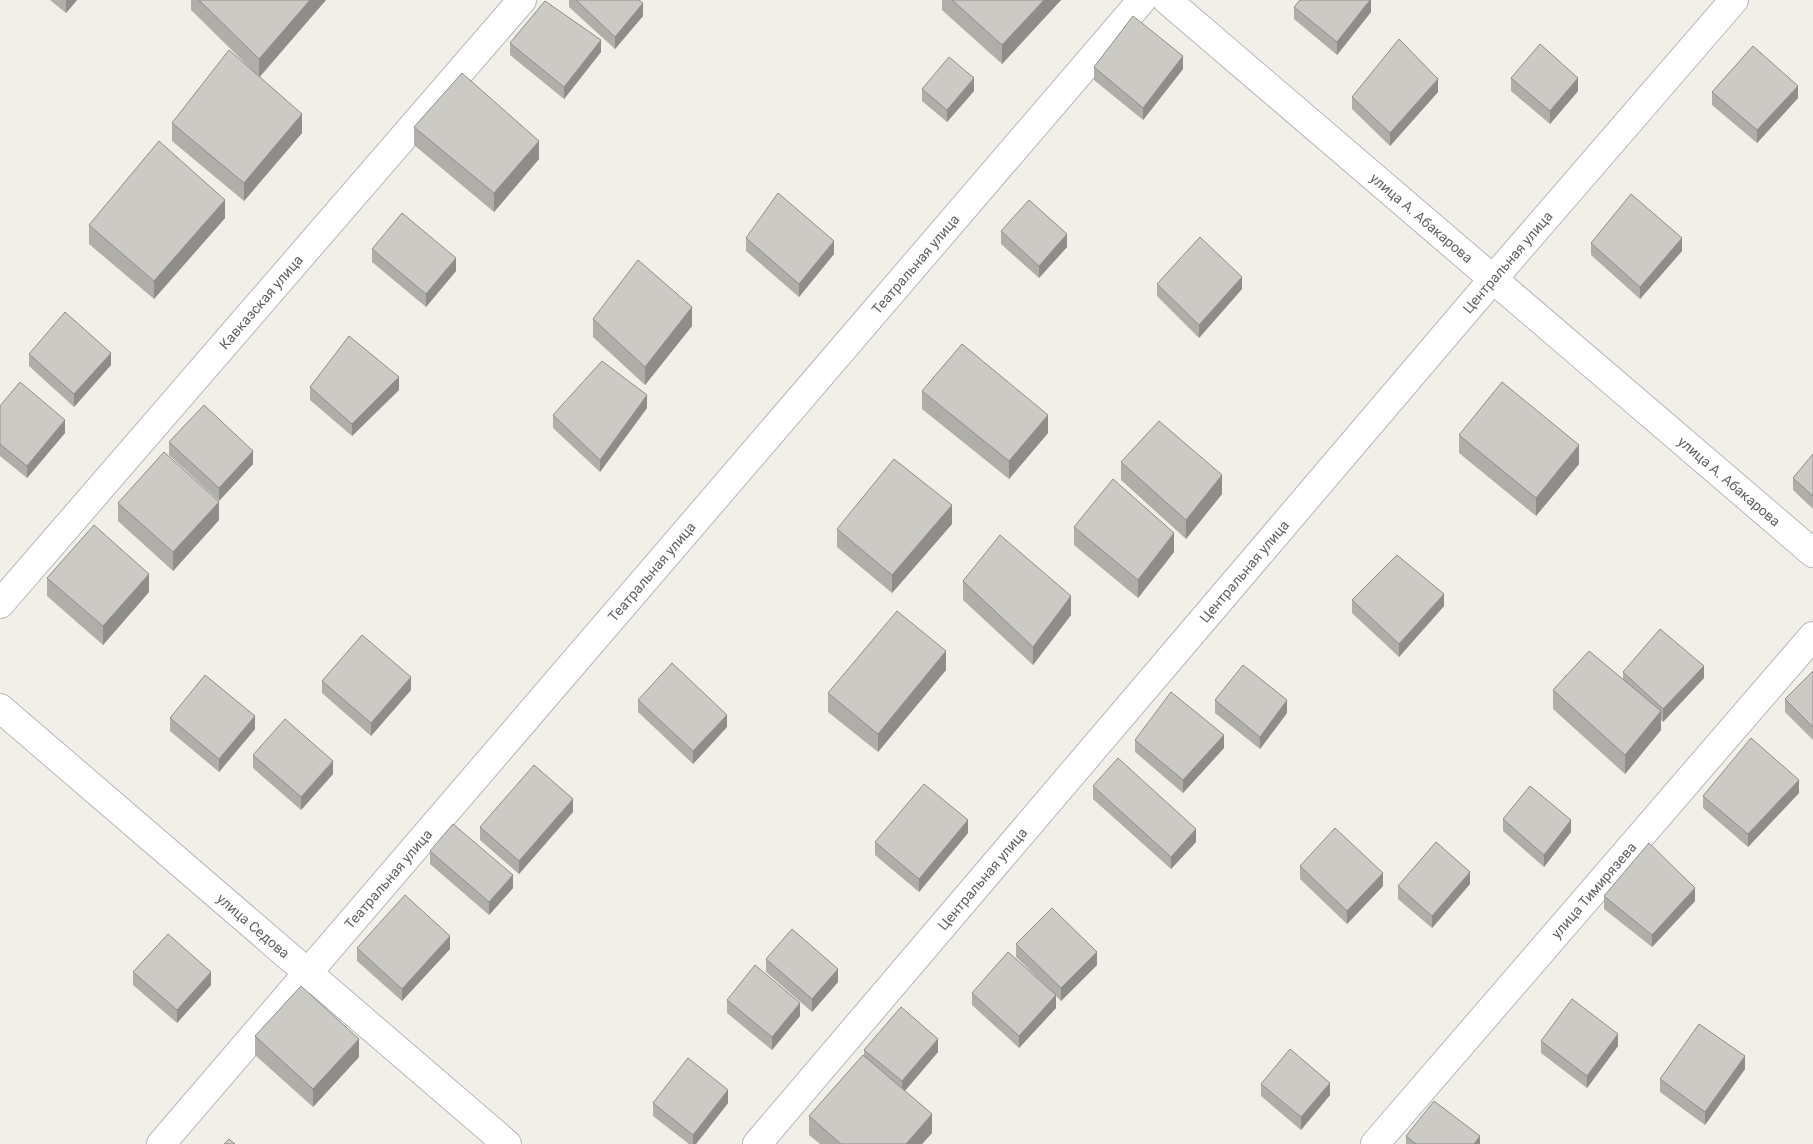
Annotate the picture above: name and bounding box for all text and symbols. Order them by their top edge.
street label: улица А. Абакарова [1367,170,1476,266]
street label: Центральная улица [1460,208,1556,316]
street label: Театральная улица [868,211,963,317]
street label: Кавказская улица [216,252,306,352]
street label: улица А. Абакарова [1675,433,1784,529]
street label: Центральная улица [1196,517,1292,626]
street label: Театральная улица [605,519,699,625]
street label: Центральная улица [935,825,1030,933]
street label: Театральная улица [341,826,435,932]
street label: улица Тимирязева [1548,839,1640,942]
street label: улица Седова [214,890,293,961]

